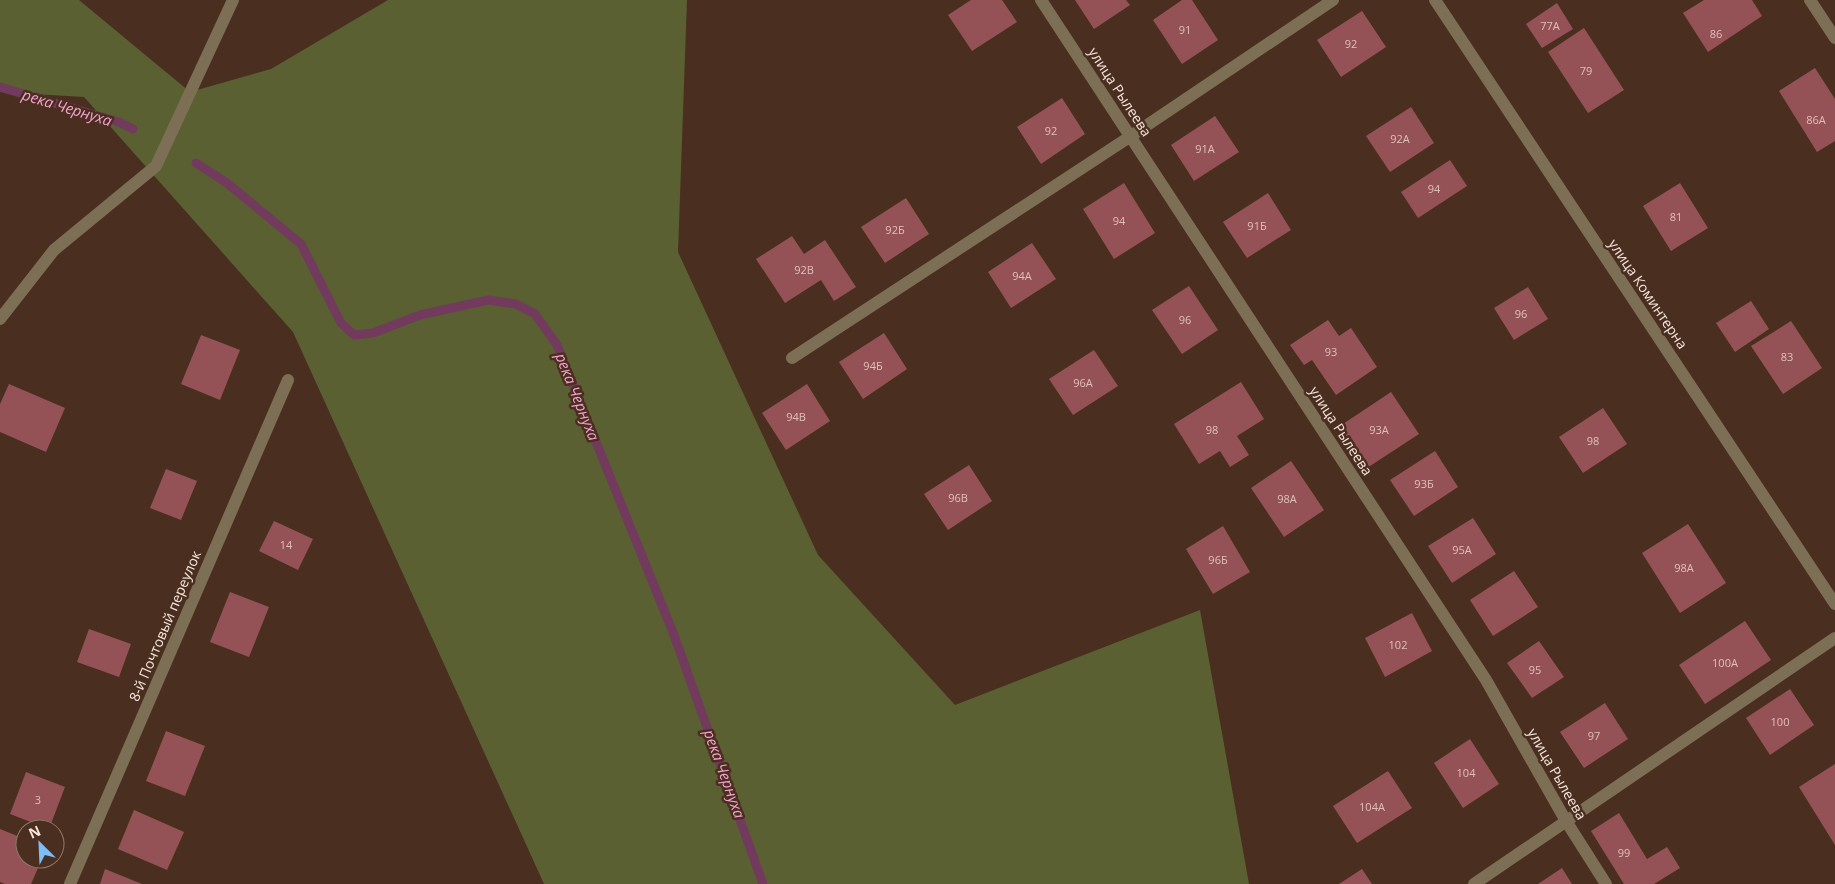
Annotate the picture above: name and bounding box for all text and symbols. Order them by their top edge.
house number: 77А [1540,18,1560,33]
house number: 91 [1179,22,1191,37]
house number: 86 [1710,26,1722,41]
house number: 92 [1345,36,1357,51]
street label: улица Рылеева [1084,43,1156,140]
house number: 79 [1580,63,1592,78]
water label: река Чернуха [19,84,115,130]
house number: 86А [1806,112,1826,127]
house number: 92 [1045,123,1057,138]
house number: 92А [1390,131,1410,146]
house number: 91А [1195,141,1215,156]
house number: 94 [1428,181,1441,196]
house number: 81 [1670,209,1682,224]
house number: 94 [1113,213,1126,228]
house number: 91Б [1247,218,1267,233]
house number: 92Б [885,222,905,237]
street label: улица Коминтерна [1605,235,1692,352]
house number: 92В [794,262,814,277]
house number: 94А [1012,268,1032,283]
house number: 96 [1515,306,1527,321]
house number: 96 [1179,312,1191,327]
house number: 93 [1325,344,1337,359]
water label: река Чернуха [551,349,605,444]
house number: 83 [1781,349,1793,364]
house number: 94Б [863,358,883,373]
house number: 96А [1073,375,1093,390]
street label: улица Рылеева [1305,382,1377,479]
house number: 94В [786,409,806,424]
house number: 98 [1206,422,1218,437]
house number: 93А [1369,422,1389,437]
house number: 98 [1587,433,1599,448]
house number: 93Б [1414,476,1434,491]
house number: 96В [948,490,968,505]
house number: 98А [1277,491,1297,506]
house number: 14 [280,537,293,552]
house number: 95А [1452,542,1472,557]
street label: 8-й Почтовый переулок [124,547,205,704]
house number: 96Б [1208,552,1228,567]
house number: 98А [1674,560,1694,575]
house number: 102 [1389,637,1407,652]
house number: 100А [1712,655,1738,670]
house number: 95 [1529,662,1541,677]
house number: 100 [1771,714,1789,729]
street label: улица Рылеева [1523,724,1591,823]
water label: река Чернуха [699,726,750,821]
house number: 97 [1588,728,1600,743]
house number: 104 [1457,765,1476,780]
house number: 3 [35,792,41,807]
house number: 104А [1359,799,1385,814]
north arrow [15,819,65,869]
text: N [25,821,44,843]
house number: 99 [1618,845,1630,860]

